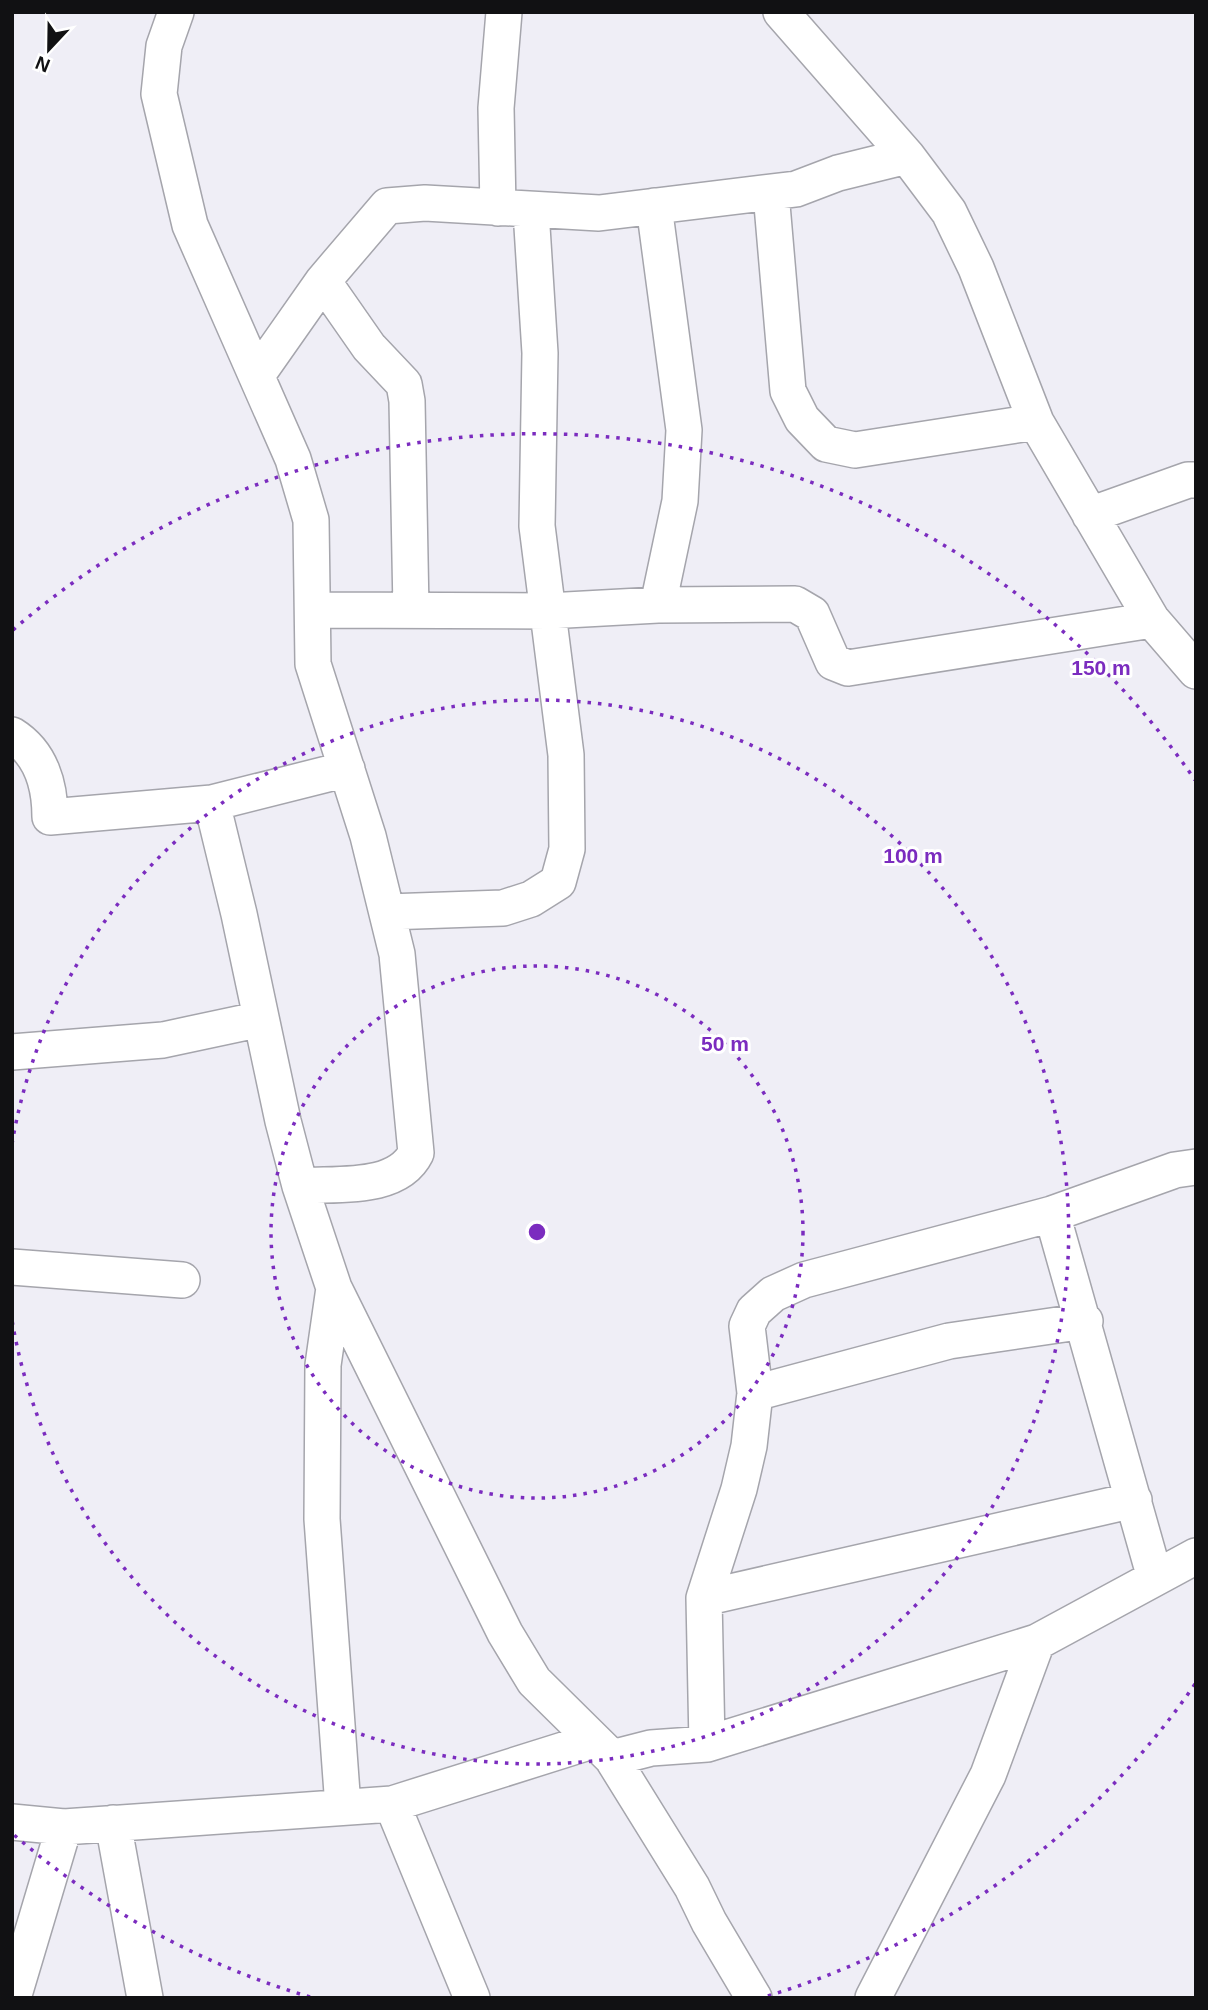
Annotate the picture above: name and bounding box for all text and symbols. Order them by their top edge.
north arrow [14,14,84,84]
text: N [33,52,53,77]
text: 150 m [1071,656,1131,679]
text: 100 m [883,844,943,867]
text: 50 m [701,1032,749,1055]
centre of rings [525,1220,549,1244]

